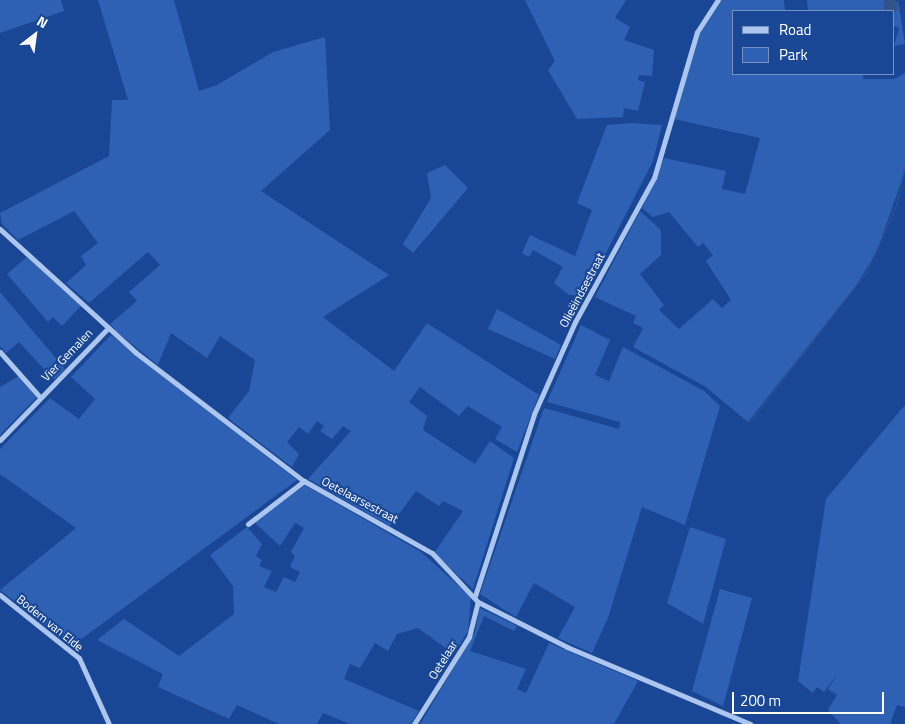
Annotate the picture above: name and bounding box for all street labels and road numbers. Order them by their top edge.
street label: Olieëindsestraat [556,250,608,330]
street label: Vier Gemalen [38,326,96,384]
street label: Oetelaarsestraat [319,474,401,526]
street label: Bodem van Elde [14,592,86,654]
street label: Oetelaar [425,638,461,682]

